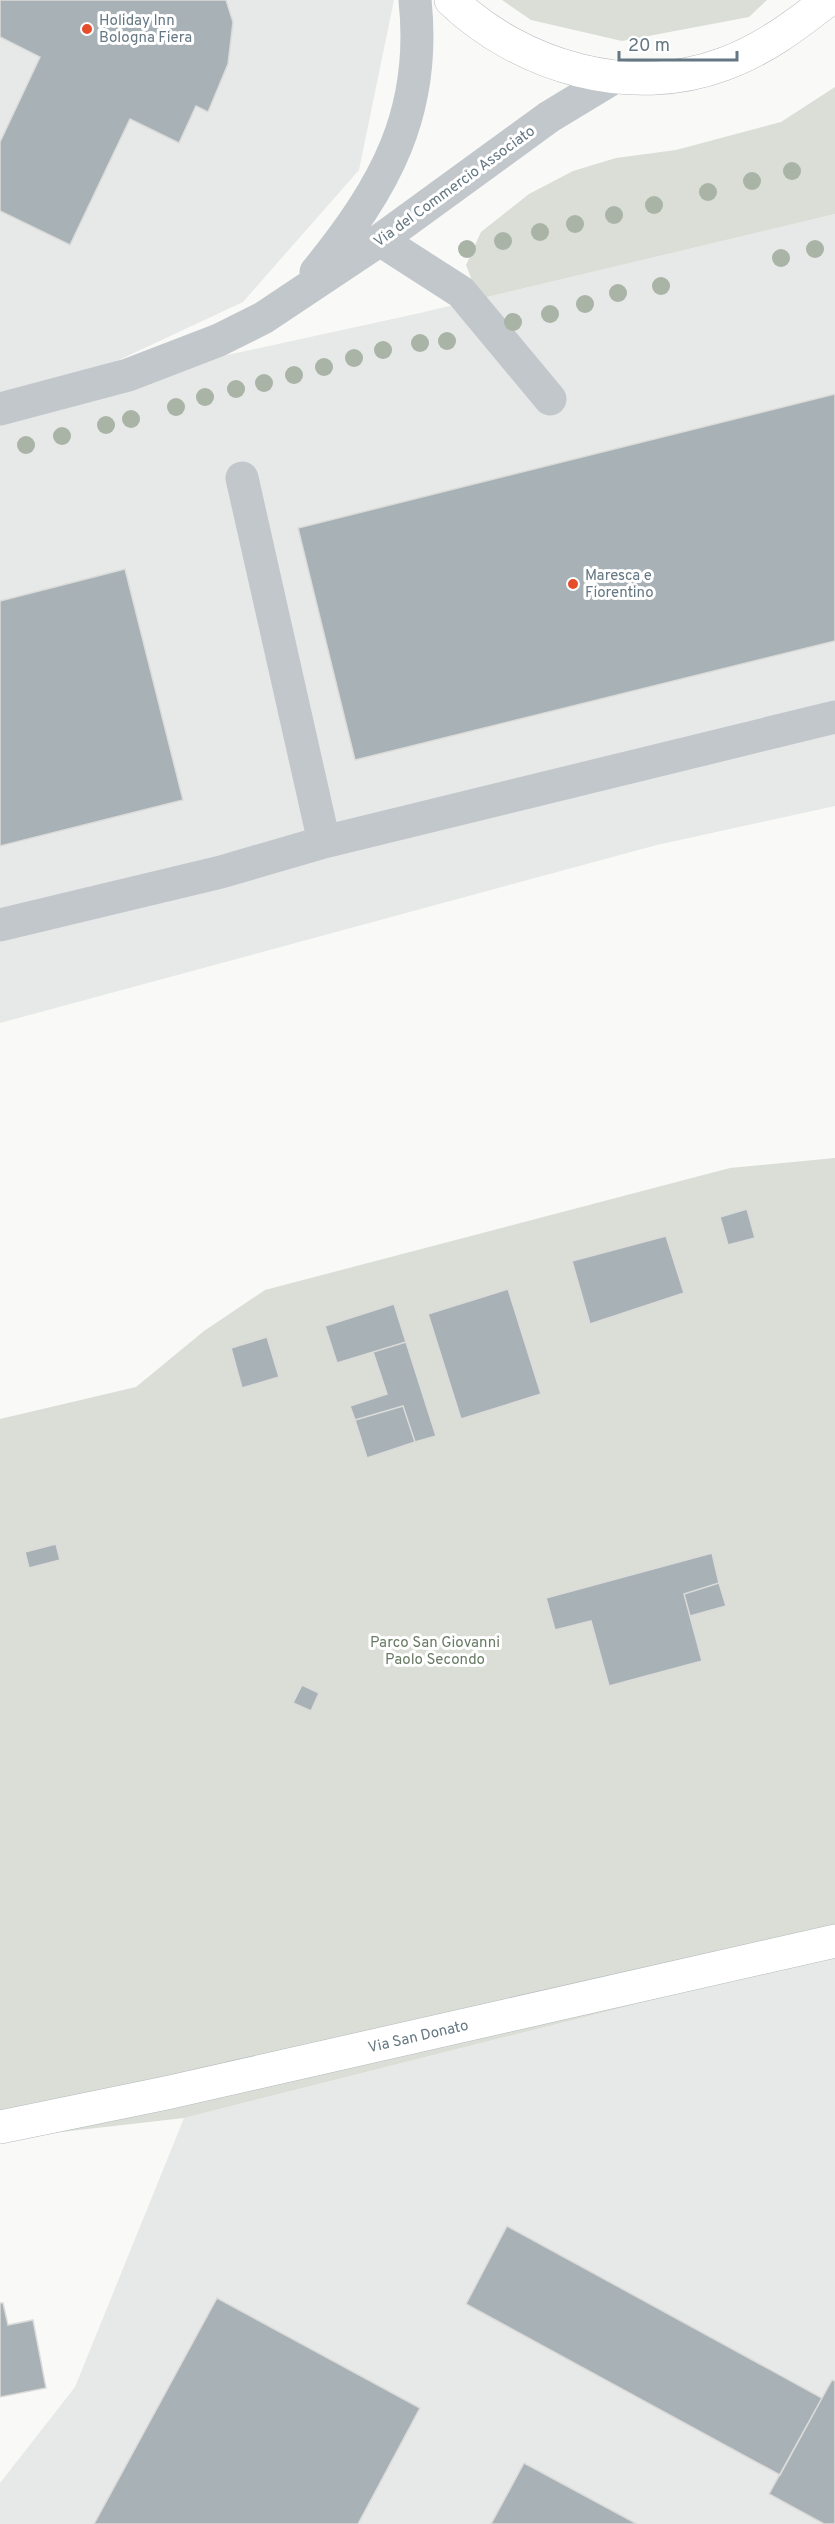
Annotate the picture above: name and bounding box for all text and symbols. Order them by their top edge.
place label: Holiday Inn Bologna Fiera [99,12,192,48]
marker: Holiday Inn Bologna Fiera [80,22,94,36]
scale bar [619,24,738,62]
text: 20 m [628,35,670,58]
street label: Via del Commercio Associato [371,122,539,252]
place label: Maresca e Fiorentino [585,567,654,603]
marker: Maresca e Fiorentino [566,577,580,591]
park label: Parco San Giovanni Paolo Secondo [370,1634,500,1670]
street label: Via San Donato [366,2017,470,2058]

